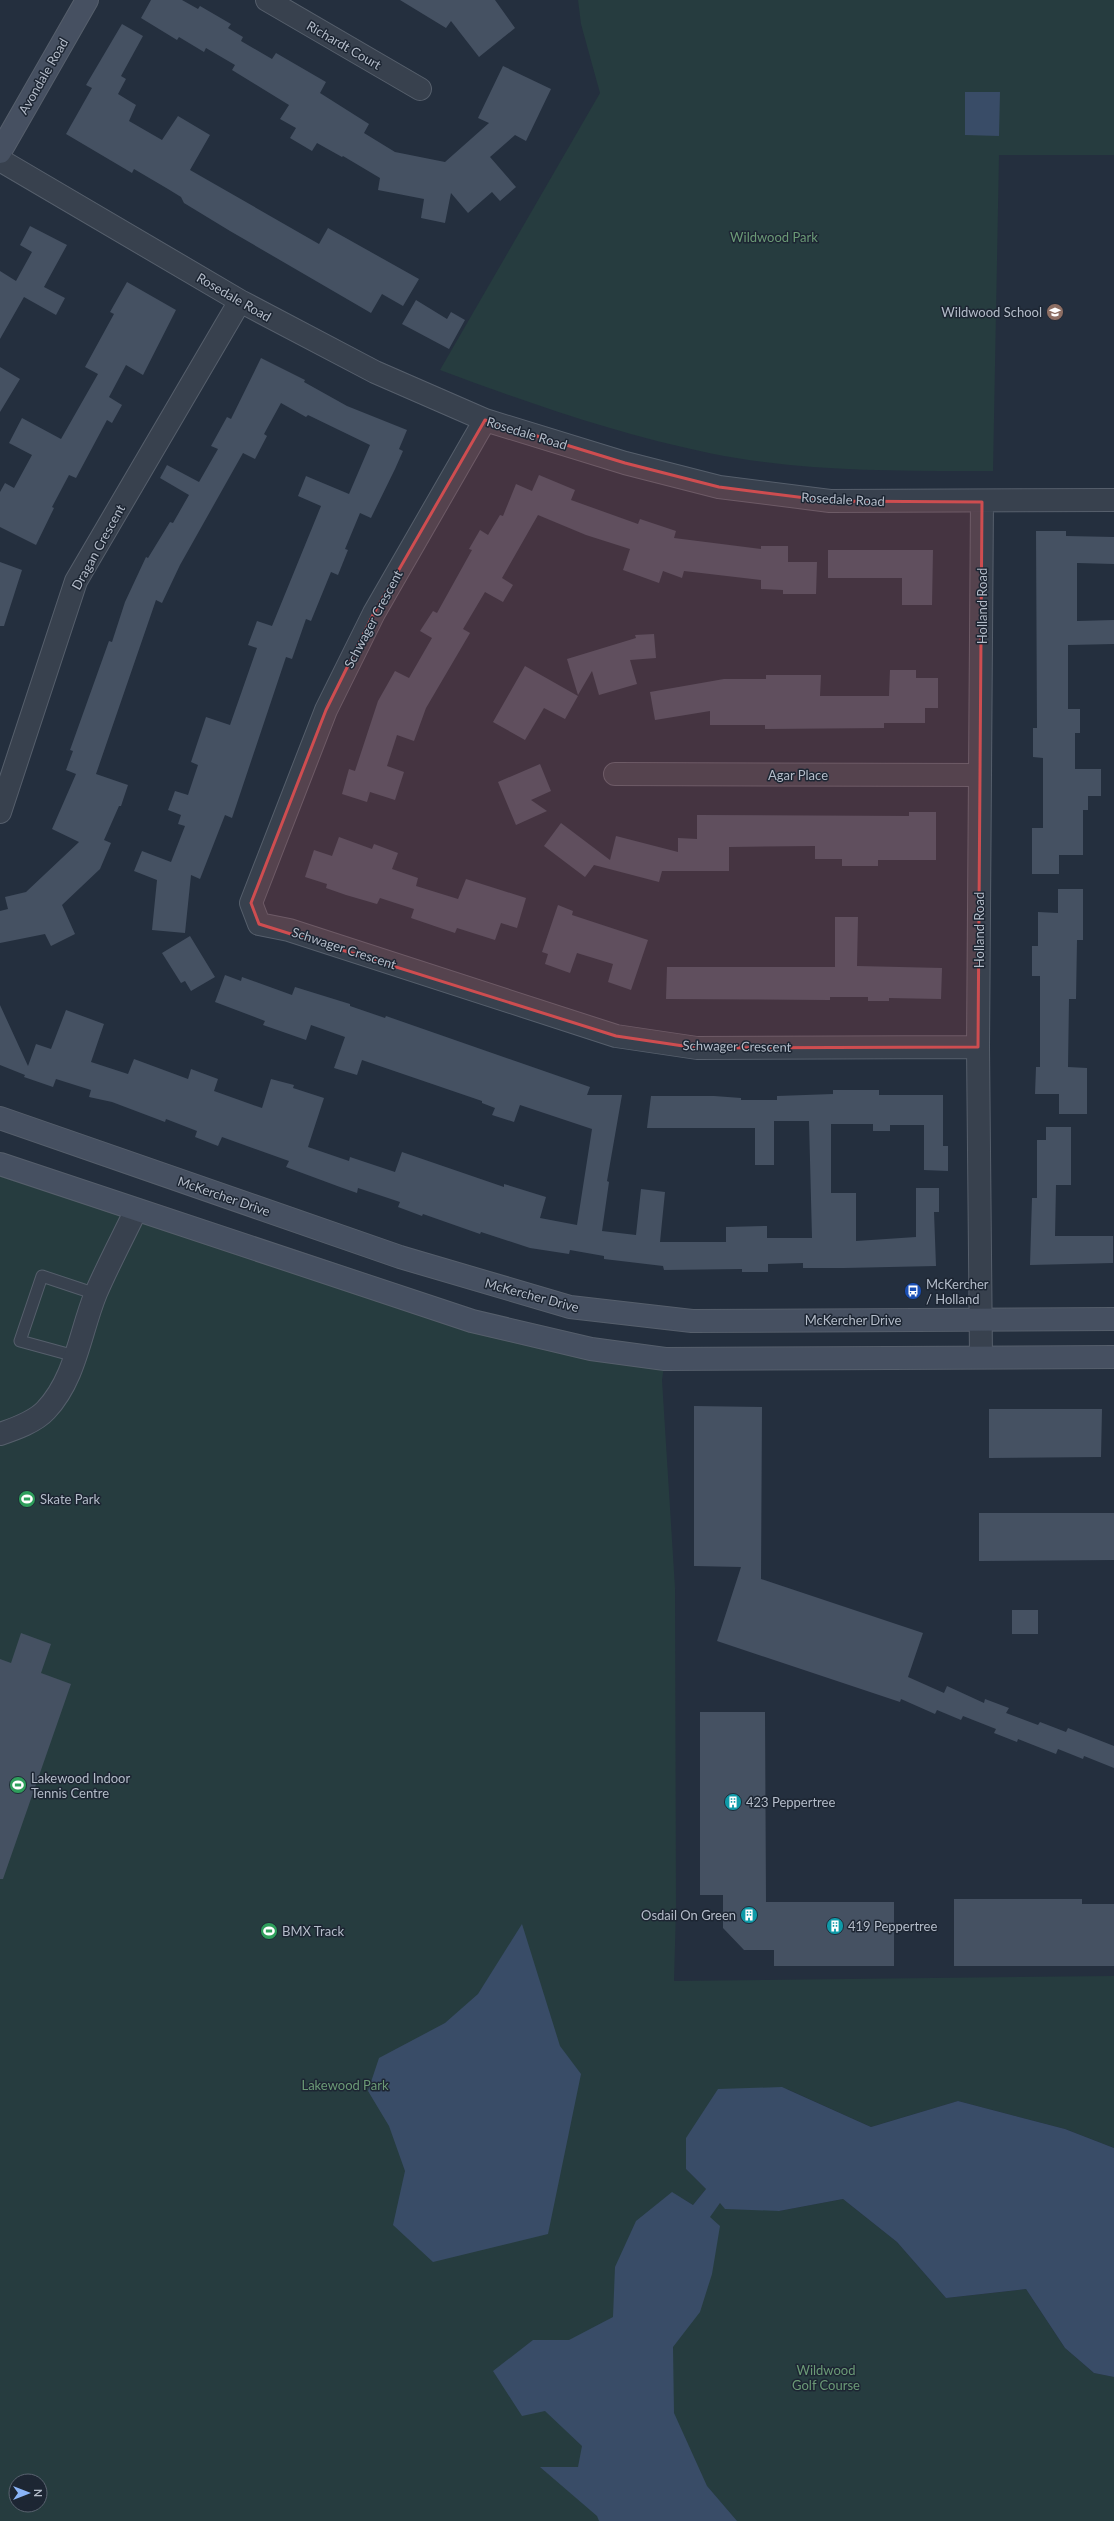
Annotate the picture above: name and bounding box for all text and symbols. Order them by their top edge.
street label: Richardt Court [304,17,384,73]
street label: Avondale Road [15,35,71,117]
park label: Wildwood Park [730,229,818,245]
street label: Rosedale Road [194,269,274,325]
school or university icon: Wildwood School [1045,302,1065,322]
place label: Wildwood School [941,304,1042,320]
street label: Rosedale Road [485,413,569,453]
street label: Rosedale Road [801,489,885,509]
street label: Dragan Crescent [68,501,128,592]
street label: Schwager Crescent [340,567,406,671]
street label: Holland Road [974,568,990,644]
street label: Agar Place [768,767,828,783]
street label: Holland Road [971,892,987,968]
street label: Schwager Crescent [290,924,398,973]
street label: Schwager Crescent [683,1037,792,1055]
street label: McKercher Drive [176,1173,272,1219]
street label: McKercher Drive [483,1275,581,1315]
place label: McKercher / Holland [926,1276,989,1307]
bus stop icon: McKercher / Holland [903,1281,923,1301]
street label: McKercher Drive [805,1312,901,1328]
sports icon: Skate Park [17,1489,37,1509]
place label: Skate Park [40,1491,101,1507]
place label: Lakewood Indoor Tennis Centre [31,1770,130,1801]
sports icon: Lakewood Indoor Tennis Centre [8,1775,28,1795]
building icon: 423 Peppertree [723,1792,743,1812]
place label: 423 Peppertree [746,1794,835,1810]
building icon: Osdail On Green [739,1905,759,1925]
place label: Osdail On Green [641,1907,736,1923]
building icon: 419 Peppertree [825,1916,845,1936]
place label: 419 Peppertree [848,1918,937,1934]
sports icon: BMX Track [259,1921,279,1941]
place label: BMX Track [282,1923,344,1939]
park label: Lakewood Park [301,2077,389,2093]
park label: Wildwood Golf Course [792,2362,860,2393]
north arrow [8,2473,48,2513]
text: N [32,2489,45,2497]

